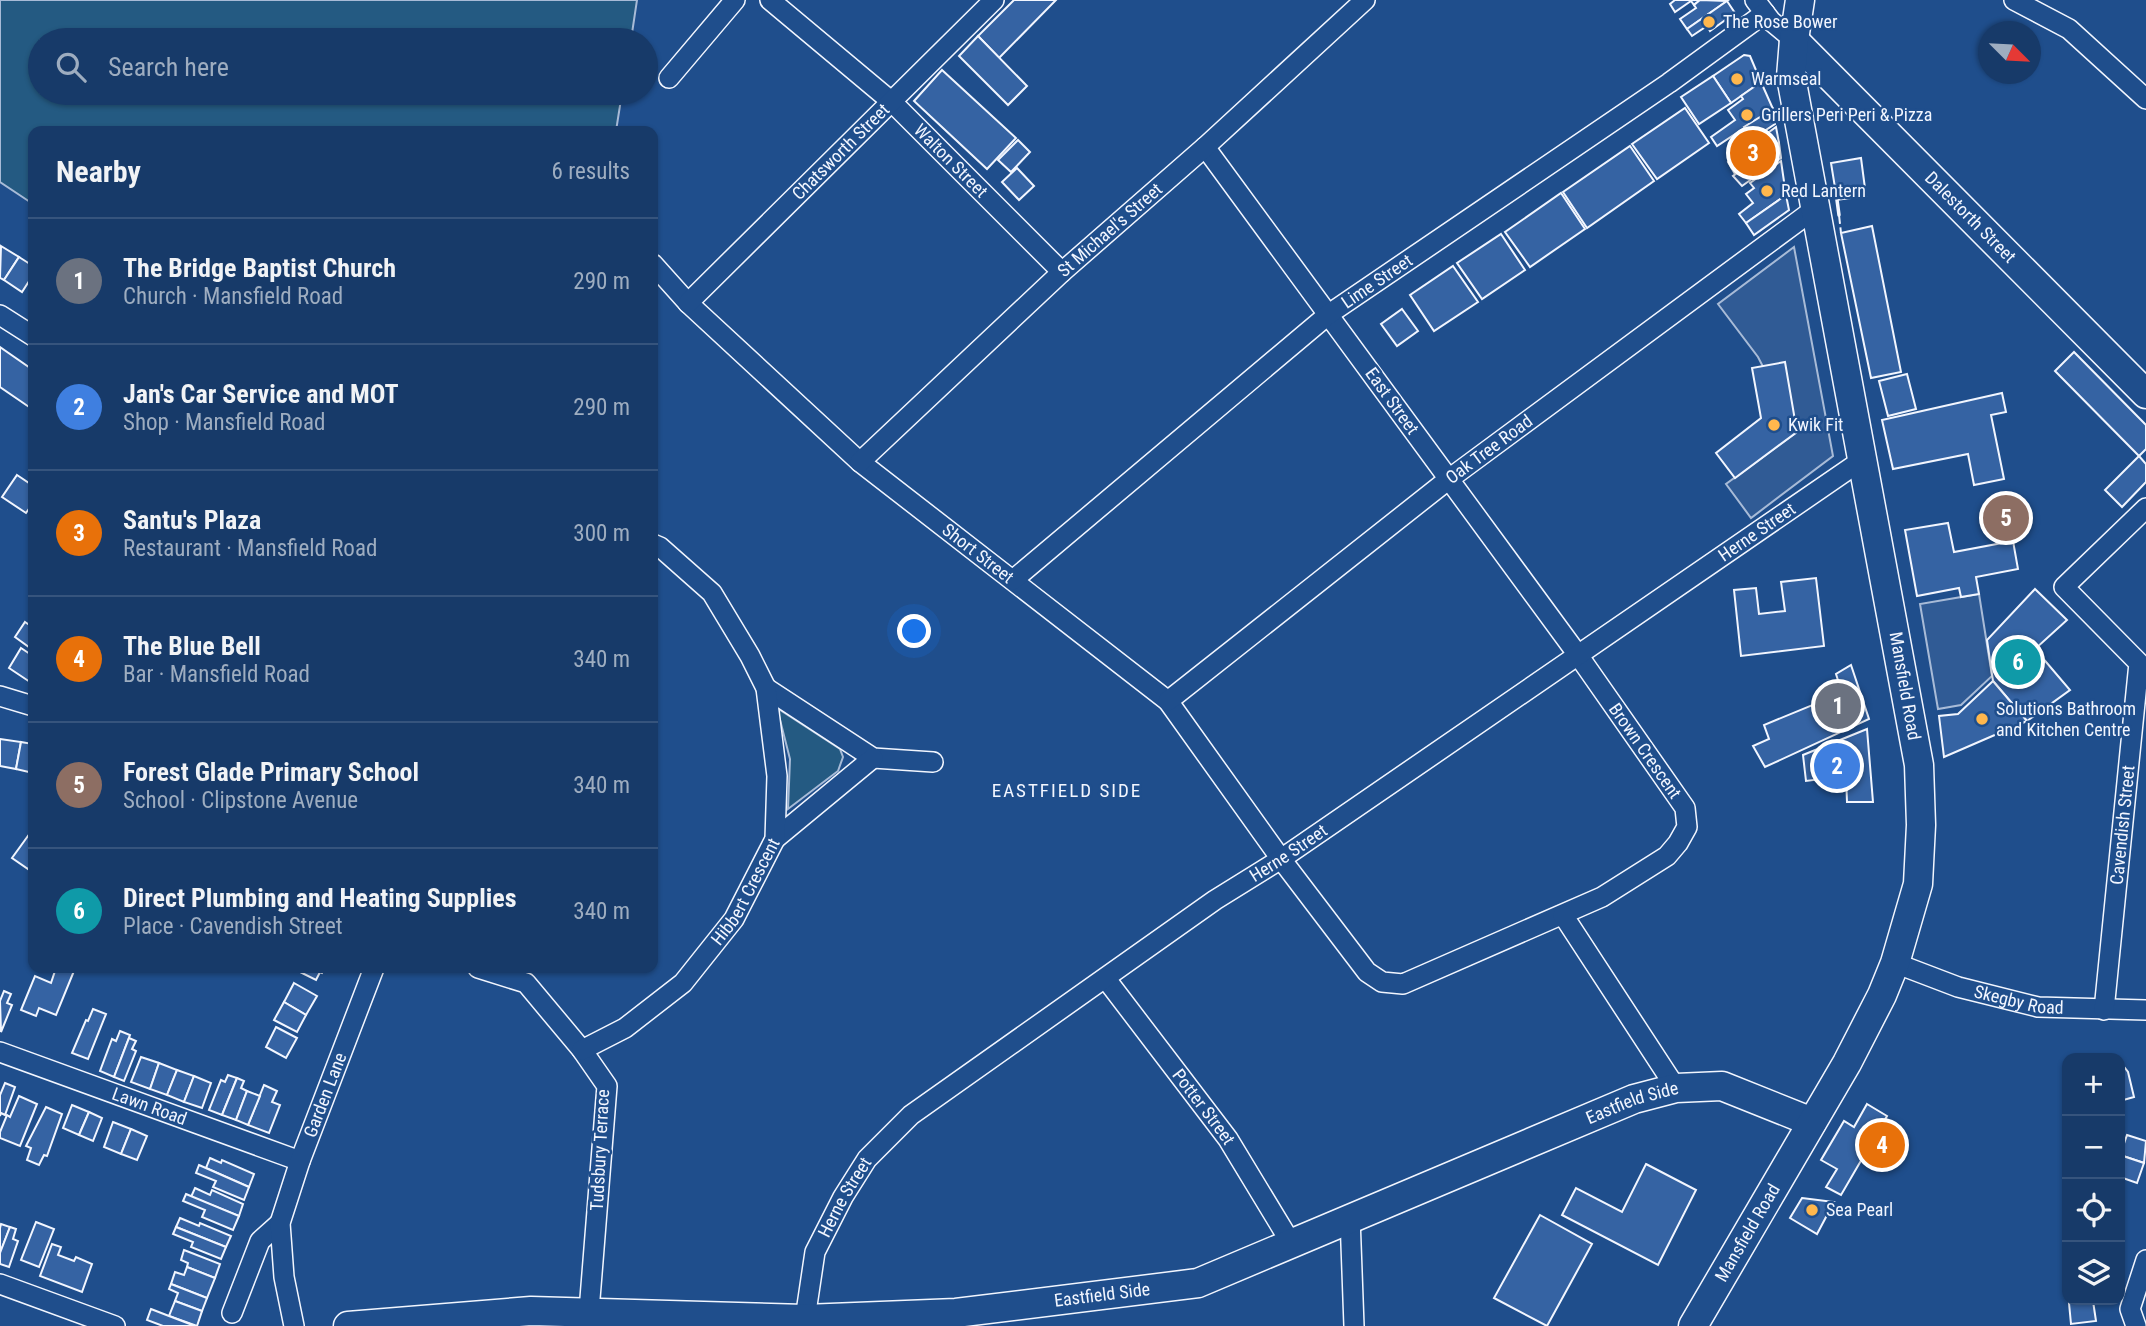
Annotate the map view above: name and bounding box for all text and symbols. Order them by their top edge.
place label: The Rose Bower [1723,11,1838,32]
marker: The Rose Bower [1701,14,1717,30]
north arrow [1978,21,2041,84]
search box [28,28,658,105]
icon: search [52,48,90,86]
text: Search here [108,52,229,82]
place label: Warmseal [1751,68,1821,89]
marker: Warmseal [1729,71,1745,87]
street label: Chatsworth Street [788,99,893,204]
place label: Grillers Peri Peri & Pizza [1761,104,1932,125]
marker: Grillers Peri Peri & Pizza [1739,107,1755,123]
street label: Walton Street [910,119,992,201]
pin: 3 [1730,127,1776,179]
text: Nearby [56,154,141,189]
text: 6 results [552,158,630,185]
street label: Dalestorth Street [1921,167,2020,267]
street label: St Michael's Street [1053,178,1166,281]
place label: Red Lantern [1781,180,1866,201]
marker: Red Lantern [1759,183,1775,199]
street label: Lime Street [1337,250,1416,312]
text: The Bridge Baptist Church [123,253,396,283]
text: 1 [73,268,85,295]
text: 290 m [573,268,630,295]
text: Church · Mansfield Road [123,283,343,310]
street label: East Street [1361,363,1424,438]
text: Jan's Car Service and MOT [123,379,399,409]
text: 2 [73,394,85,421]
text: 290 m [573,394,630,421]
text: Shop · Mansfield Road [123,409,325,436]
street label: Oak Tree Road [1441,410,1536,488]
place label: Kwik Fit [1788,414,1843,435]
marker: Kwik Fit [1766,417,1782,433]
pin: 5 [1983,492,2029,544]
street label: Herne Street [1714,498,1799,565]
text: Santu's Plaza [123,505,261,535]
street label: Short Street [938,519,1018,587]
text: 3 [73,520,85,547]
text: 300 m [573,520,630,547]
text: Restaurant · Mansfield Road [123,535,377,562]
your location [897,614,931,648]
street label: Mansfield Road [1886,630,1925,742]
text: The Blue Bell [123,631,261,661]
pin: 6 [1995,636,2041,688]
text: 4 [73,646,85,673]
text: 340 m [573,646,630,673]
text: Bar · Mansfield Road [123,661,310,688]
pin: 1 [1815,680,1861,732]
place label: Solutions Bathroom and Kitchen Centre [1996,698,2136,740]
street label: Brown Crescent [1605,699,1686,802]
marker: Solutions Bathroom and Kitchen Centre [1974,711,1990,727]
pin: 2 [1814,740,1860,792]
text: Forest Glade Primary School [123,757,419,787]
street label: Cavendish Street [2106,764,2139,886]
text: 5 [73,772,85,799]
text: 340 m [573,772,630,799]
district label: EASTFIELD SIDE [992,779,1142,802]
text: School · Clipstone Avenue [123,787,358,814]
street label: Herne Street [1245,820,1331,886]
street label: Hibbert Crescent [706,834,784,949]
text: Direct Plumbing and Heating Supplies [123,883,517,913]
text: 6 [73,898,85,925]
text: 340 m [573,898,630,925]
text: Place · Cavendish Street [123,913,343,940]
street label: Skegby Road [1972,980,2064,1018]
street label: Garden Lane [299,1049,351,1140]
map controls [2062,1053,2125,1305]
button: + [2062,1053,2125,1116]
street label: Potter Street [1168,1065,1240,1148]
street label: Eastfield Side [1583,1077,1680,1128]
street label: Lawn Road [109,1083,190,1129]
street label: Tudsbury Terrace [586,1089,613,1211]
button: − [2062,1116,2125,1179]
pin: 4 [1859,1119,1905,1171]
street label: Herne Street [813,1153,875,1241]
button: locate [2062,1179,2125,1242]
street label: Mansfield Road [1710,1180,1784,1285]
place label: Sea Pearl [1826,1199,1893,1220]
marker: Sea Pearl [1804,1202,1820,1218]
button: layers [2062,1242,2125,1305]
street label: Eastfield Side [1053,1278,1151,1311]

